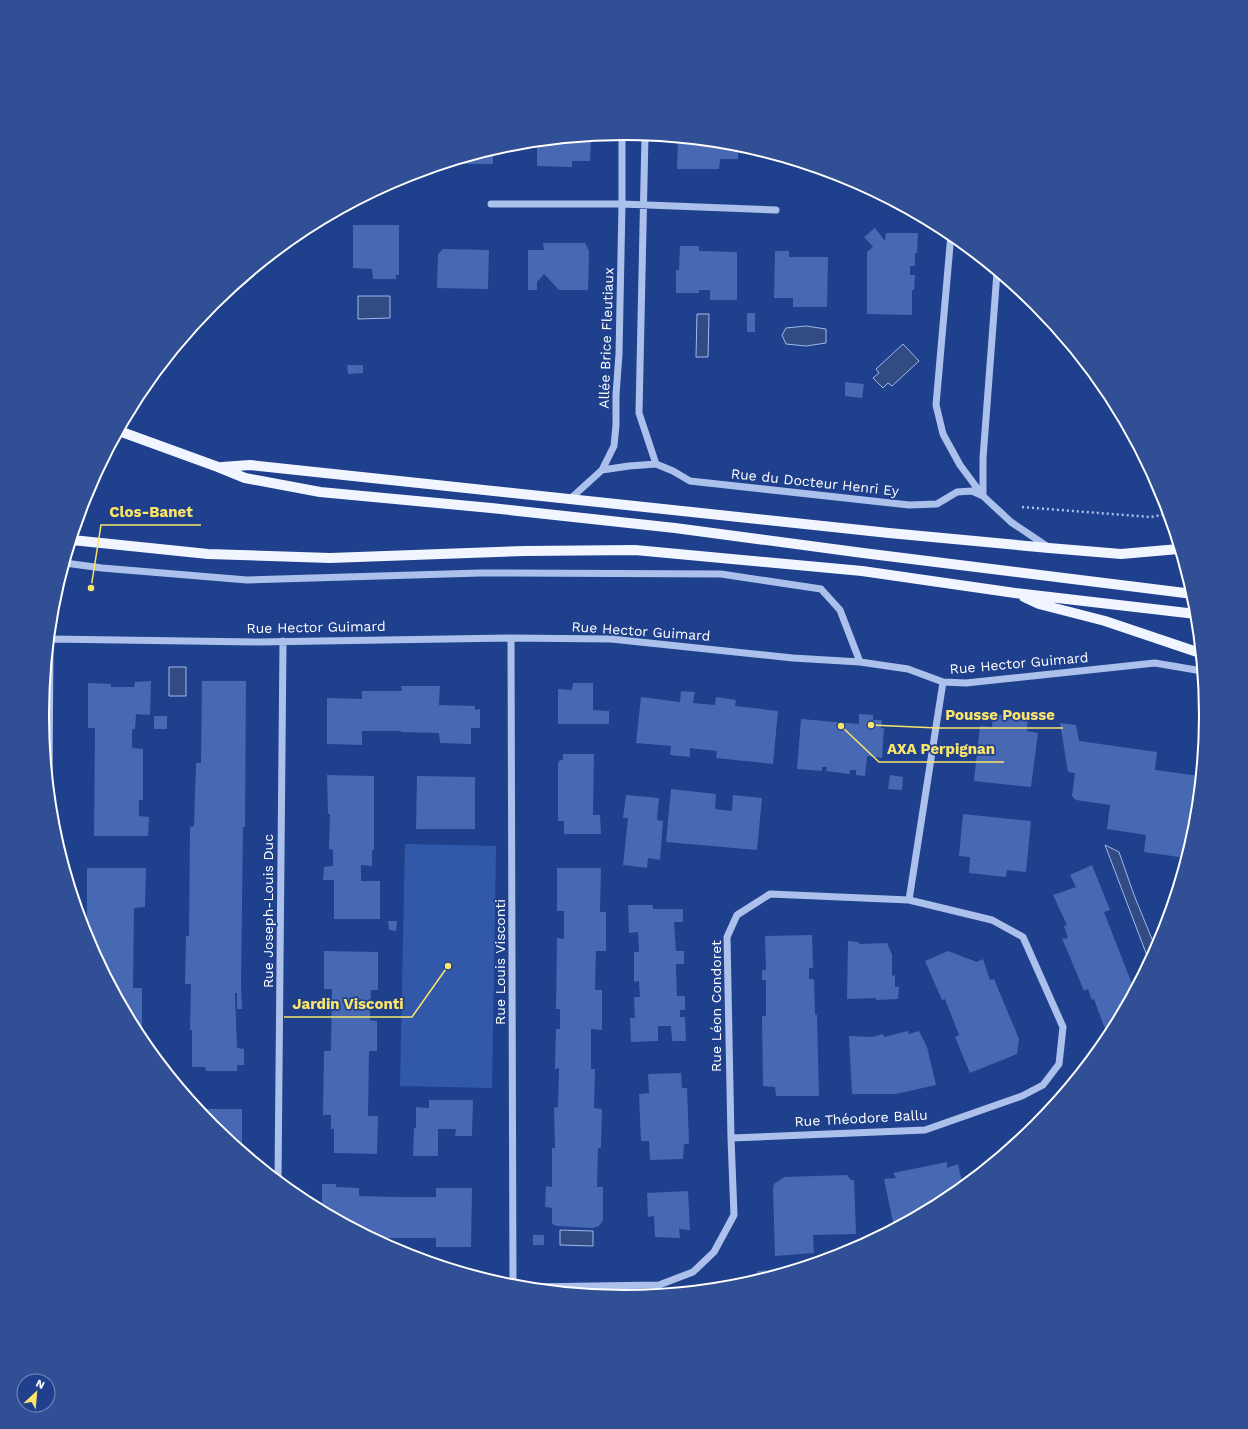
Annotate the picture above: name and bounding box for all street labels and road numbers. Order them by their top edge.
street label: Allée Brice Fleutiaux [596,267,616,409]
street label: Rue du Docteur Henri Ey [730,465,901,499]
street label: Rue Hector Guimard [246,618,386,636]
street label: Rue Hector Guimard [571,618,711,644]
street label: Rue Hector Guimard [949,649,1089,677]
street label: Rue Joseph-Louis Duc [260,834,276,988]
street label: Rue Louis Visconti [492,899,508,1025]
street label: Rue Léon Condoret [708,940,724,1072]
street label: Rue Théodore Ballu [794,1107,928,1129]

